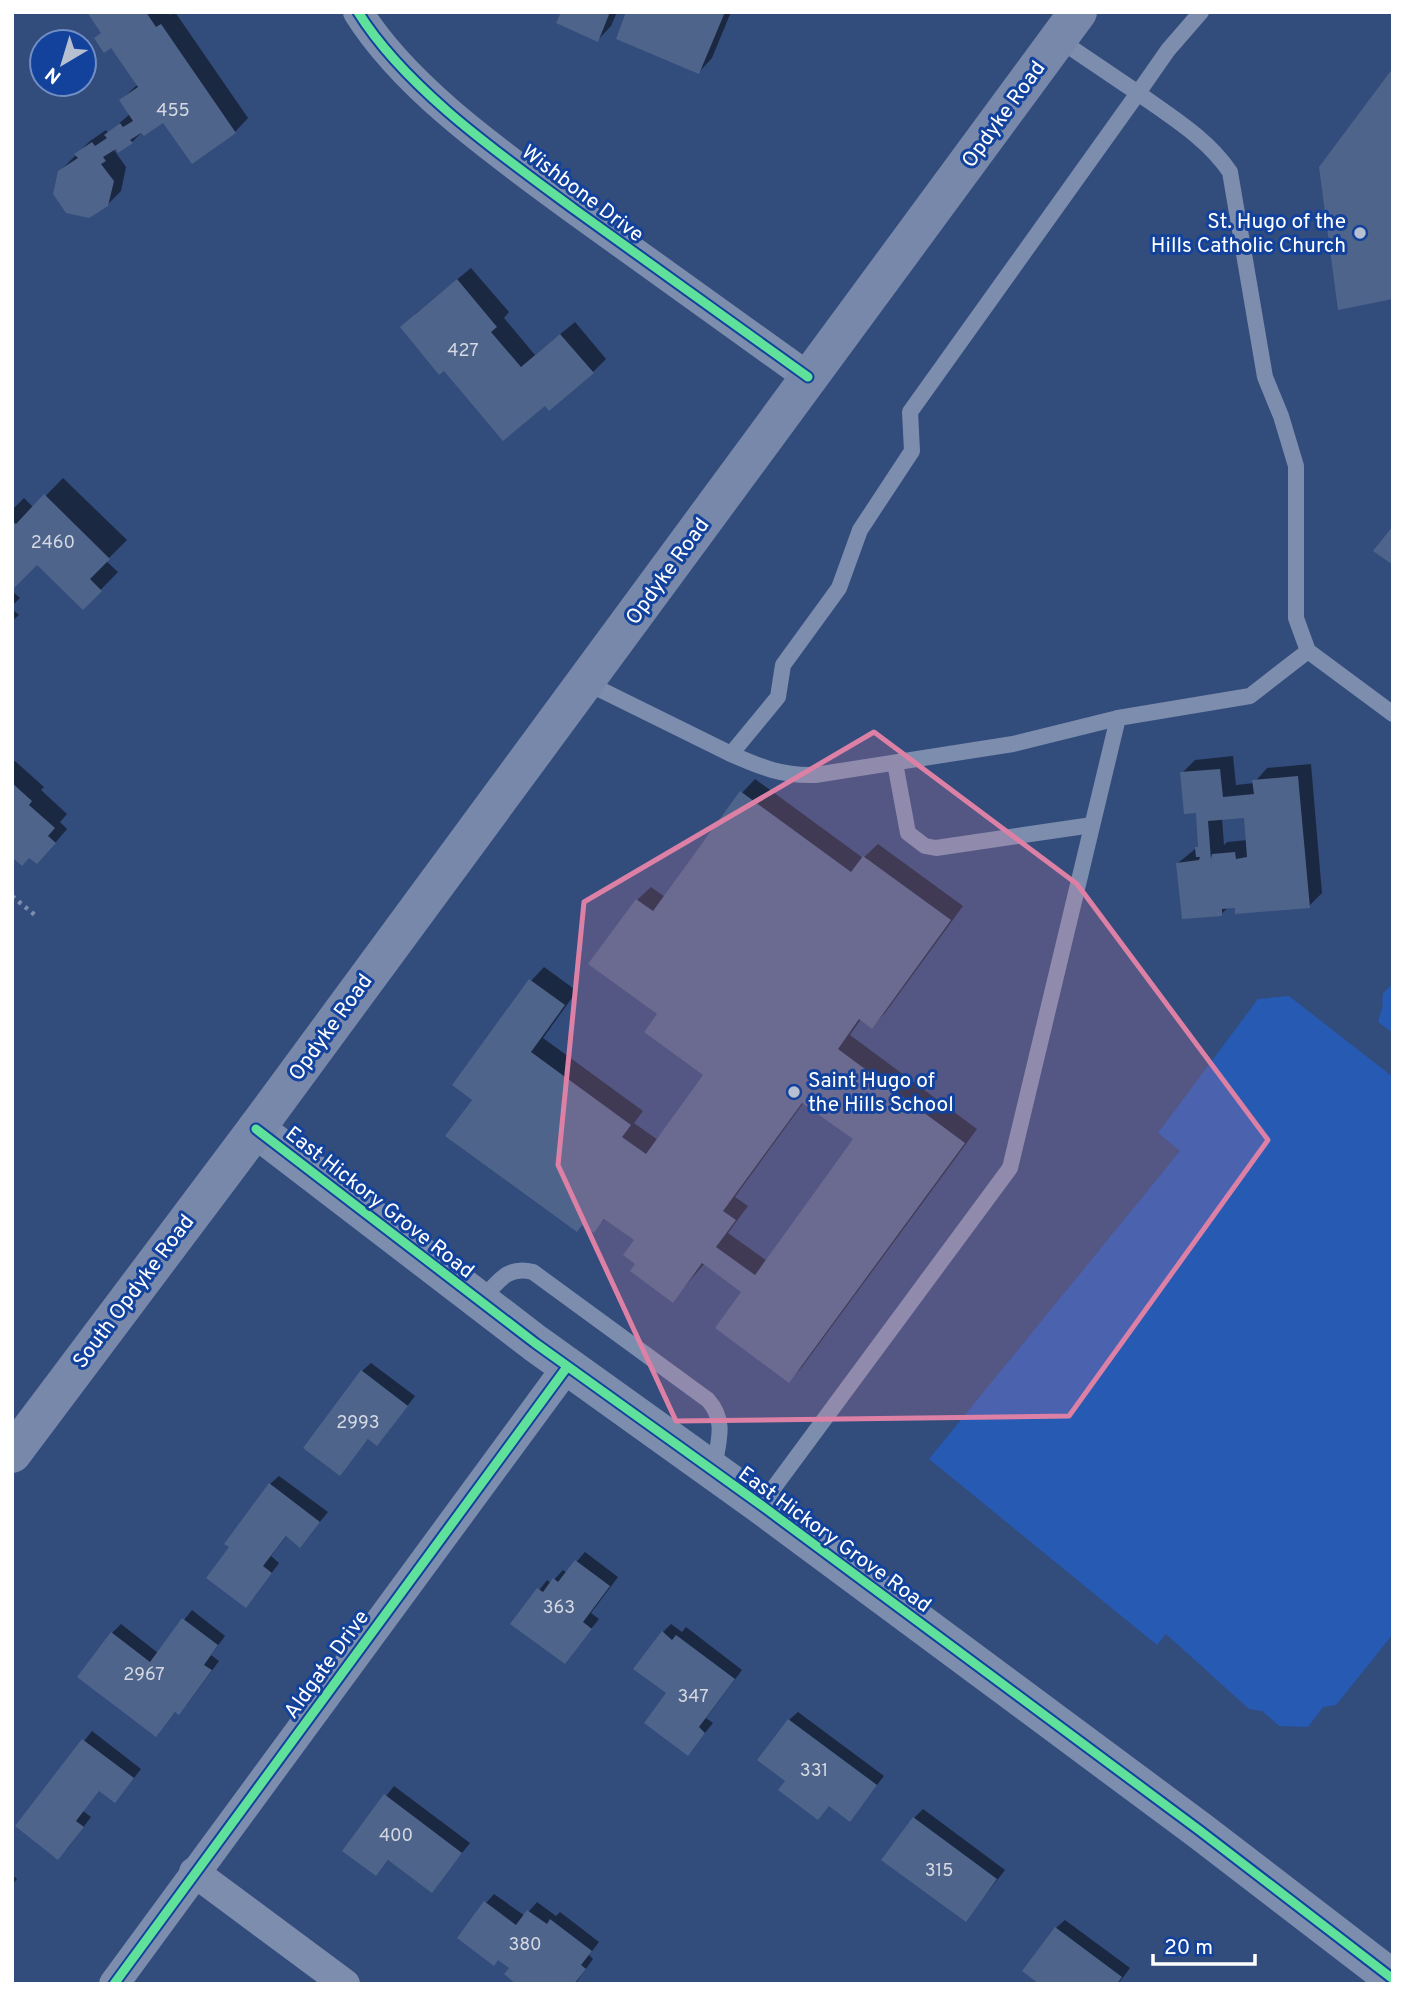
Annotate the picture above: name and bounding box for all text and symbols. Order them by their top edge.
north arrow [28,28,98,98]
street label: Opdyke Road [956,56,1052,174]
text: N [41,61,67,88]
house number: 455 [156,100,190,123]
street label: Wishbone Drive [515,139,649,249]
place label: St. Hugo of the Hills Catholic Church [1151,209,1346,260]
marker: St. Hugo of the Hills Catholic Church [1352,225,1368,241]
house number: 427 [447,340,479,363]
street label: Opdyke Road [620,513,716,631]
house number: 2460 [31,532,75,555]
street label: Opdyke Road [283,969,379,1087]
place label: Saint Hugo of the Hills School [808,1068,954,1119]
marker: Saint Hugo of the Hills School [786,1084,802,1100]
street label: East Hickory Grove Road [279,1121,479,1285]
street label: South Opdyke Road [67,1210,201,1374]
house number: 2993 [336,1412,380,1435]
street label: East Hickory Grove Road [732,1461,936,1619]
house number: 363 [543,1597,575,1620]
street label: Aldgate Drive [279,1605,376,1725]
house number: 2967 [123,1664,165,1687]
house number: 347 [677,1686,709,1709]
house number: 331 [800,1760,828,1783]
house number: 400 [379,1825,413,1848]
house number: 315 [925,1860,953,1883]
scale bar [1153,1923,1254,1967]
house number: 380 [508,1934,542,1957]
text: 20 m [1164,1935,1213,1962]

